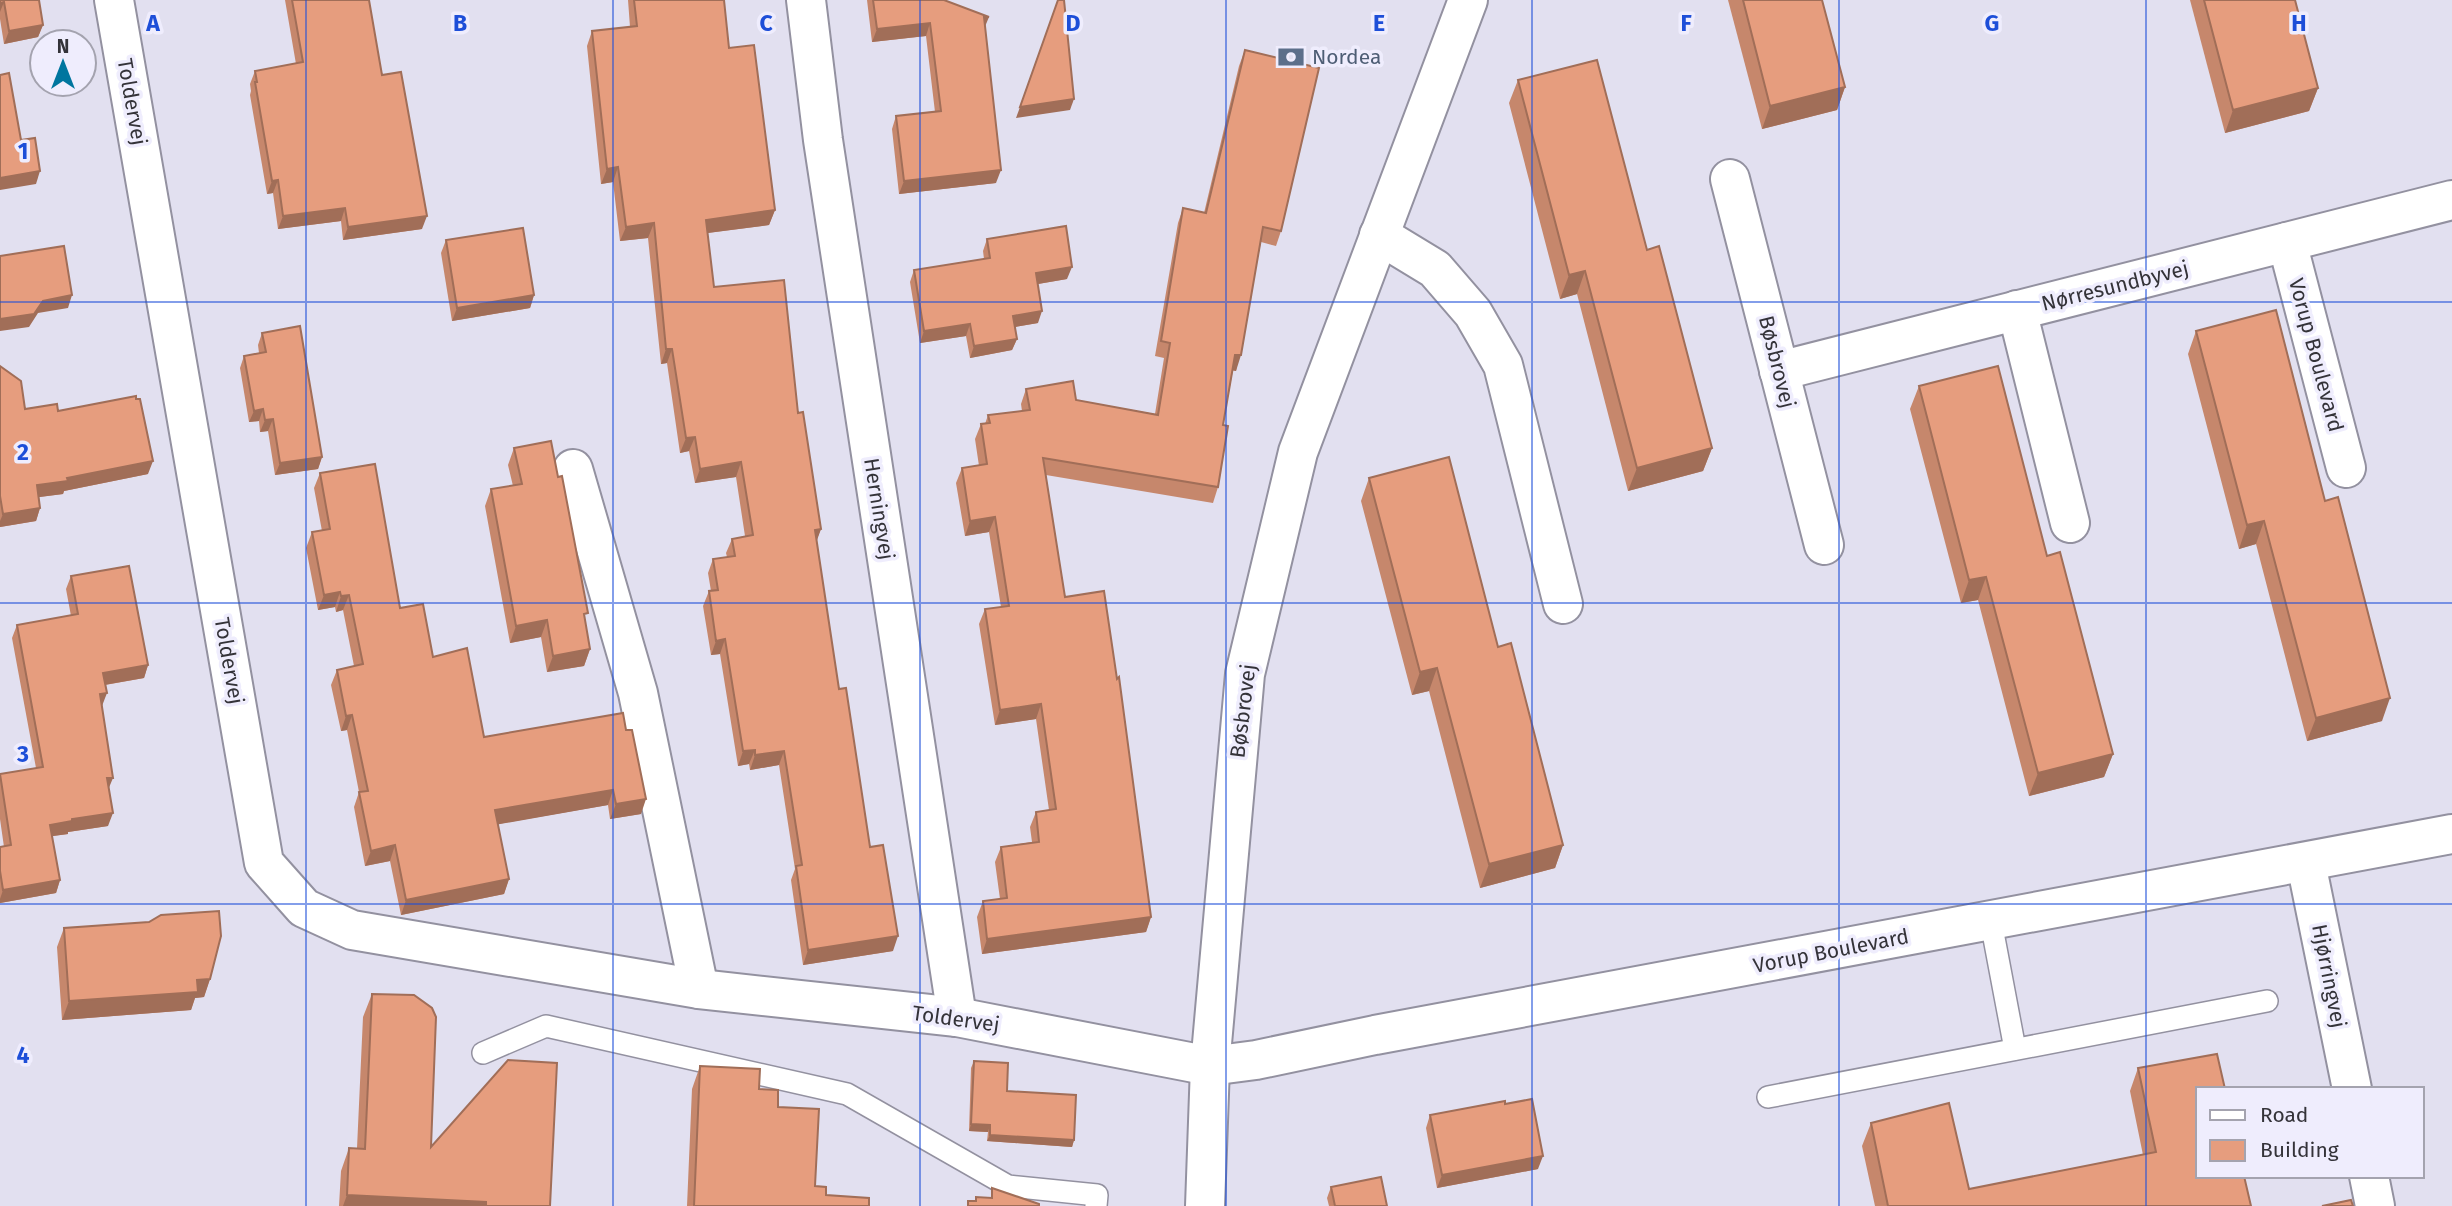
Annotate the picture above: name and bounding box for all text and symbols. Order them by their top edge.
text: A [145,9,160,37]
text: B [453,9,467,37]
text: C [759,9,773,37]
text: D [1066,9,1081,37]
text: E [1373,9,1385,37]
text: F [1680,9,1692,37]
text: G [1985,9,1999,37]
text: H [2291,9,2307,37]
north arrow [28,28,98,98]
text: N [57,35,69,58]
bank icon: Nordea [1276,42,1306,72]
place label: Nordea [1312,44,1381,70]
street label: Toldervej [112,57,152,147]
text: 1 [18,137,28,165]
street label: Nørresundbyvej [2039,255,2191,317]
street label: Vorup Boulevard [2283,275,2349,435]
street label: Bøsbrovej [1753,313,1801,411]
text: 2 [17,438,29,466]
street label: Herningvej [858,456,900,562]
street label: Toldervej [209,616,249,706]
street label: Bøsbrovej [1224,662,1262,760]
text: 3 [16,740,29,768]
street label: Hjørringvej [2306,922,2352,1030]
street label: Vorup Boulevard [1751,923,1911,979]
street label: Toldervej [911,1000,1001,1038]
text: 4 [17,1041,30,1069]
legend [2196,1087,2424,1178]
text: Road [2260,1102,2308,1128]
text: Building [2260,1137,2339,1163]

